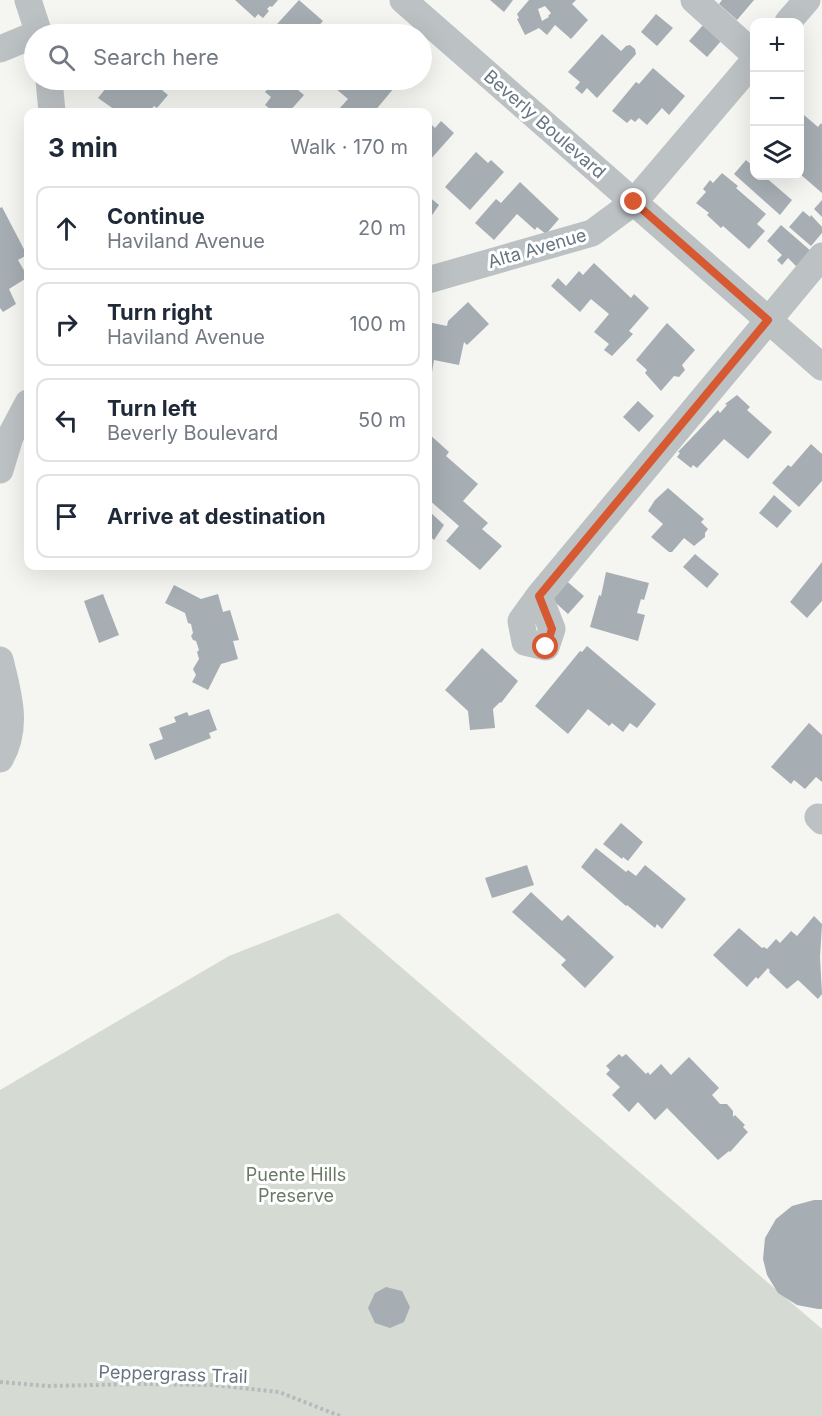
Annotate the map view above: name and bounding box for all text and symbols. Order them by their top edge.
map controls [750,18,804,180]
button: + [750,18,804,72]
search box [24,24,432,90]
icon: search [45,41,78,74]
text: Search here [93,44,219,70]
street label: Beverly Boulevard [480,65,610,183]
button: − [750,72,804,126]
button: layers [750,126,804,180]
text: 3 min [48,132,118,163]
text: Walk · 170 m [290,135,408,159]
route end [620,188,646,214]
text: Continue [107,203,205,229]
icon: ahead [50,212,83,245]
text: 20 m [358,216,406,240]
street label: Alta Avenue [485,224,589,272]
text: Haviland Avenue [107,229,265,253]
text: Turn right [107,299,213,325]
icon: right [50,308,83,341]
text: 100 m [349,312,406,336]
text: Haviland Avenue [107,325,265,349]
text: Turn left [107,395,197,421]
icon: left [50,404,83,437]
text: 50 m [358,408,406,432]
text: Beverly Boulevard [107,421,278,445]
icon: arrive [50,500,83,533]
text: Arrive at destination [107,503,326,529]
route start [532,633,558,659]
park label: Puente Hills Preserve [246,1164,346,1206]
street label: Peppergrass Trail [98,1361,248,1387]

